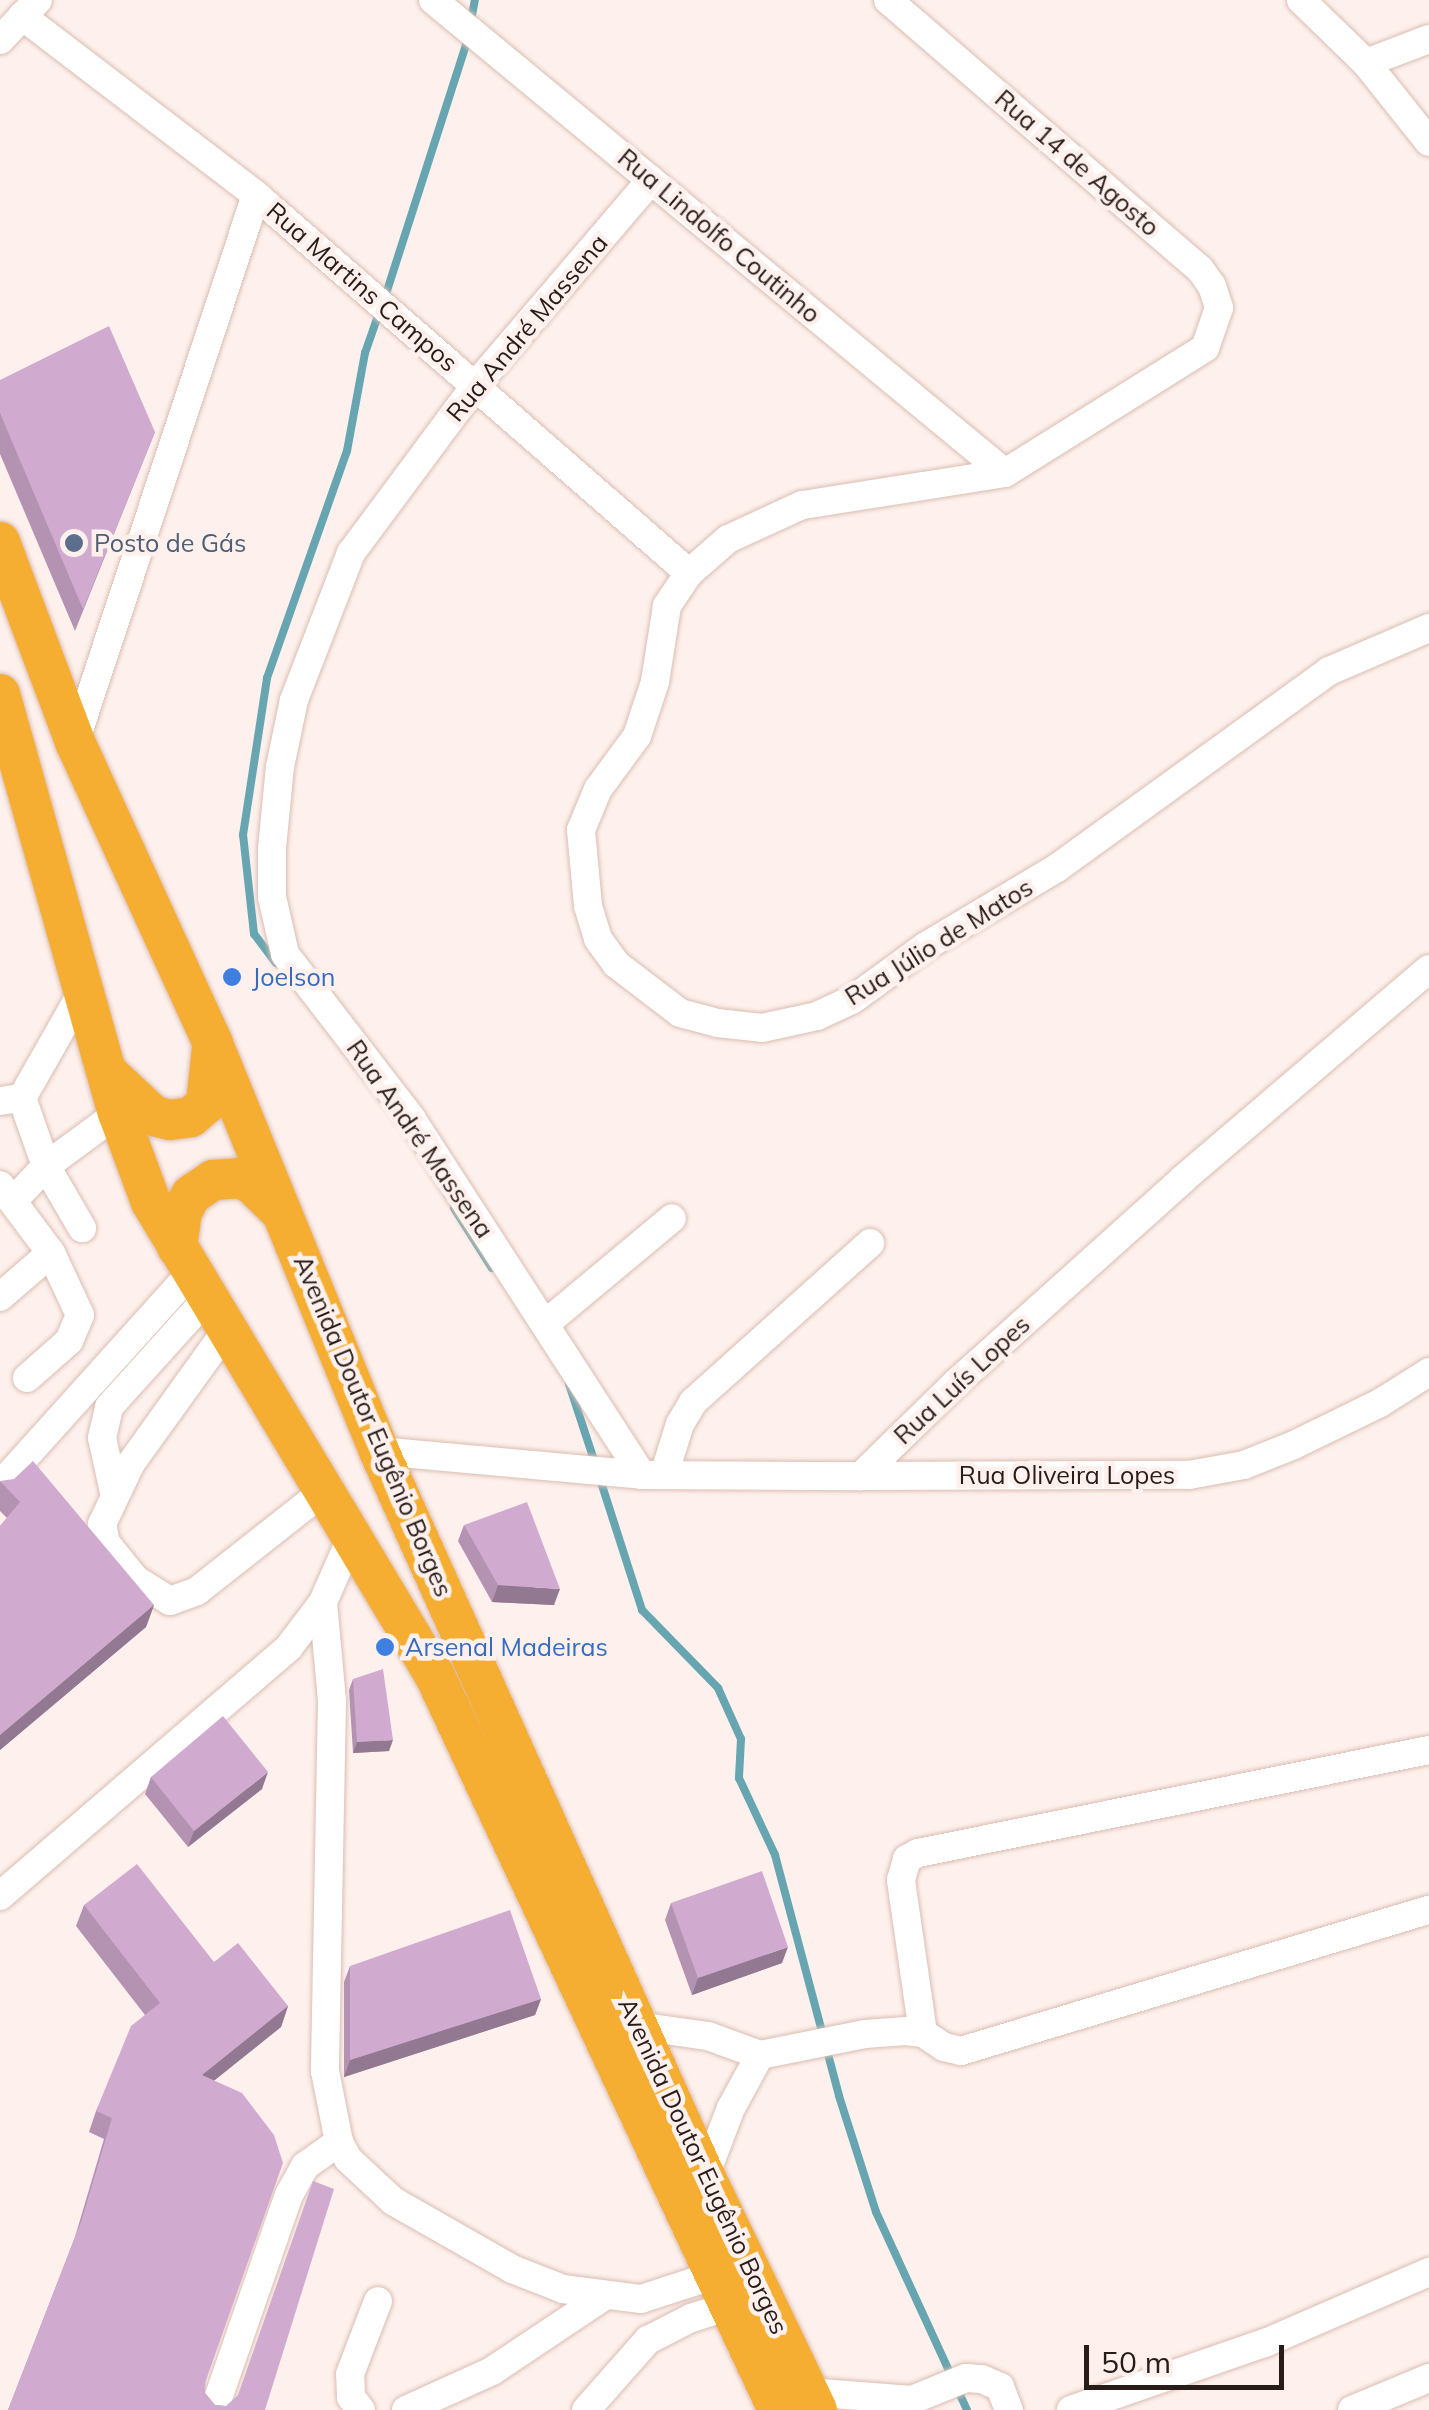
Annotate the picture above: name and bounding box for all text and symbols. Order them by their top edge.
street label: Rua 14 de Agosto [989,84,1165,242]
street label: Rua Lindolfo Coutinho [612,143,826,329]
street label: Rua Martins Campos [260,196,464,378]
street label: Rua André Massena [440,228,614,428]
place label: Posto de Gás [94,528,246,558]
marker: Posto de Gás [63,532,85,554]
street label: Rua Júlio de Matos [840,872,1038,1012]
place label: Joelson [252,962,335,992]
marker: Joelson [221,966,243,988]
street label: Rua André Massena [340,1034,500,1244]
street label: Avenida Doutor Eugênio Borges [287,1251,459,1601]
street label: Rua Luís Lopes [888,1309,1036,1451]
street label: Rua Oliveira Lopes [959,1460,1175,1490]
place label: Arsenal Madeiras [405,1632,608,1662]
marker: Arsenal Madeiras [374,1636,396,1658]
street label: Avenida Doutor Eugênio Borges [612,1993,794,2339]
scale bar [1089,2325,1289,2387]
text: 50 m [1101,2343,1171,2381]

